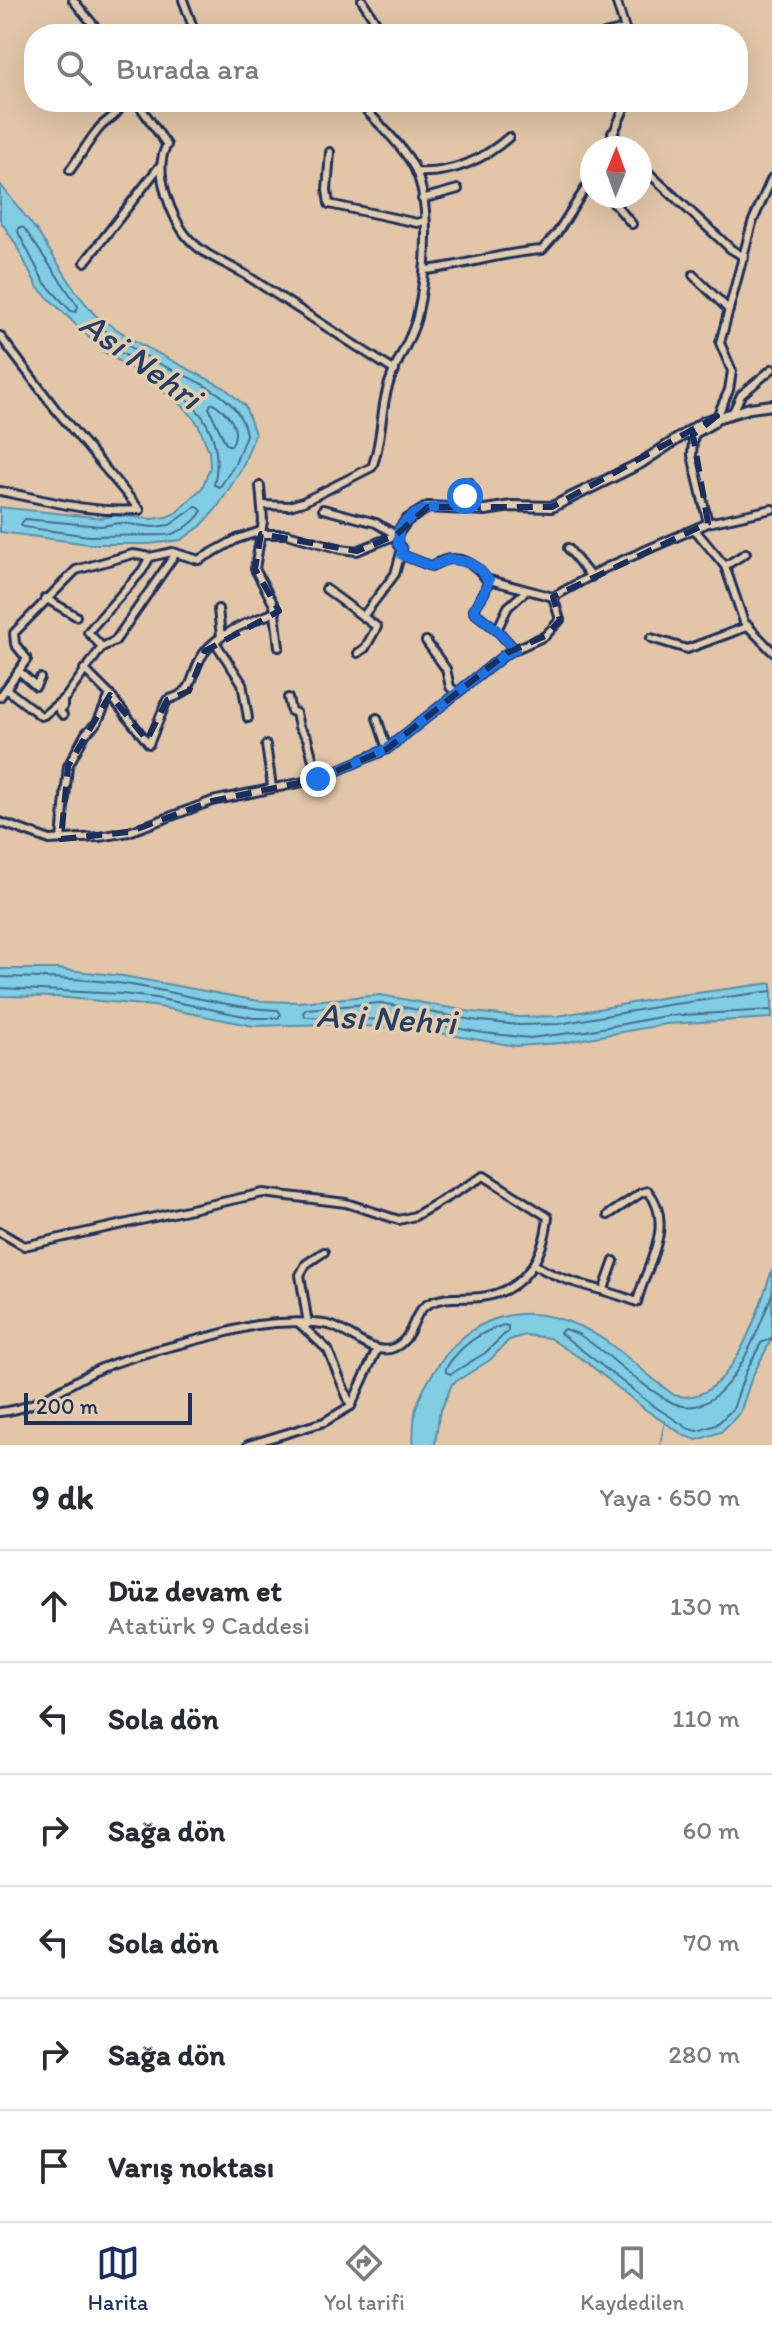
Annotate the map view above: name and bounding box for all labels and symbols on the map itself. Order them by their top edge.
north arrow [580,136,652,208]
water label: Asi Nehri [72,302,213,421]
route start [447,478,483,514]
route end [300,761,336,797]
water label: Asi Nehri [315,993,461,1043]
scale bar [24,1389,192,1425]

